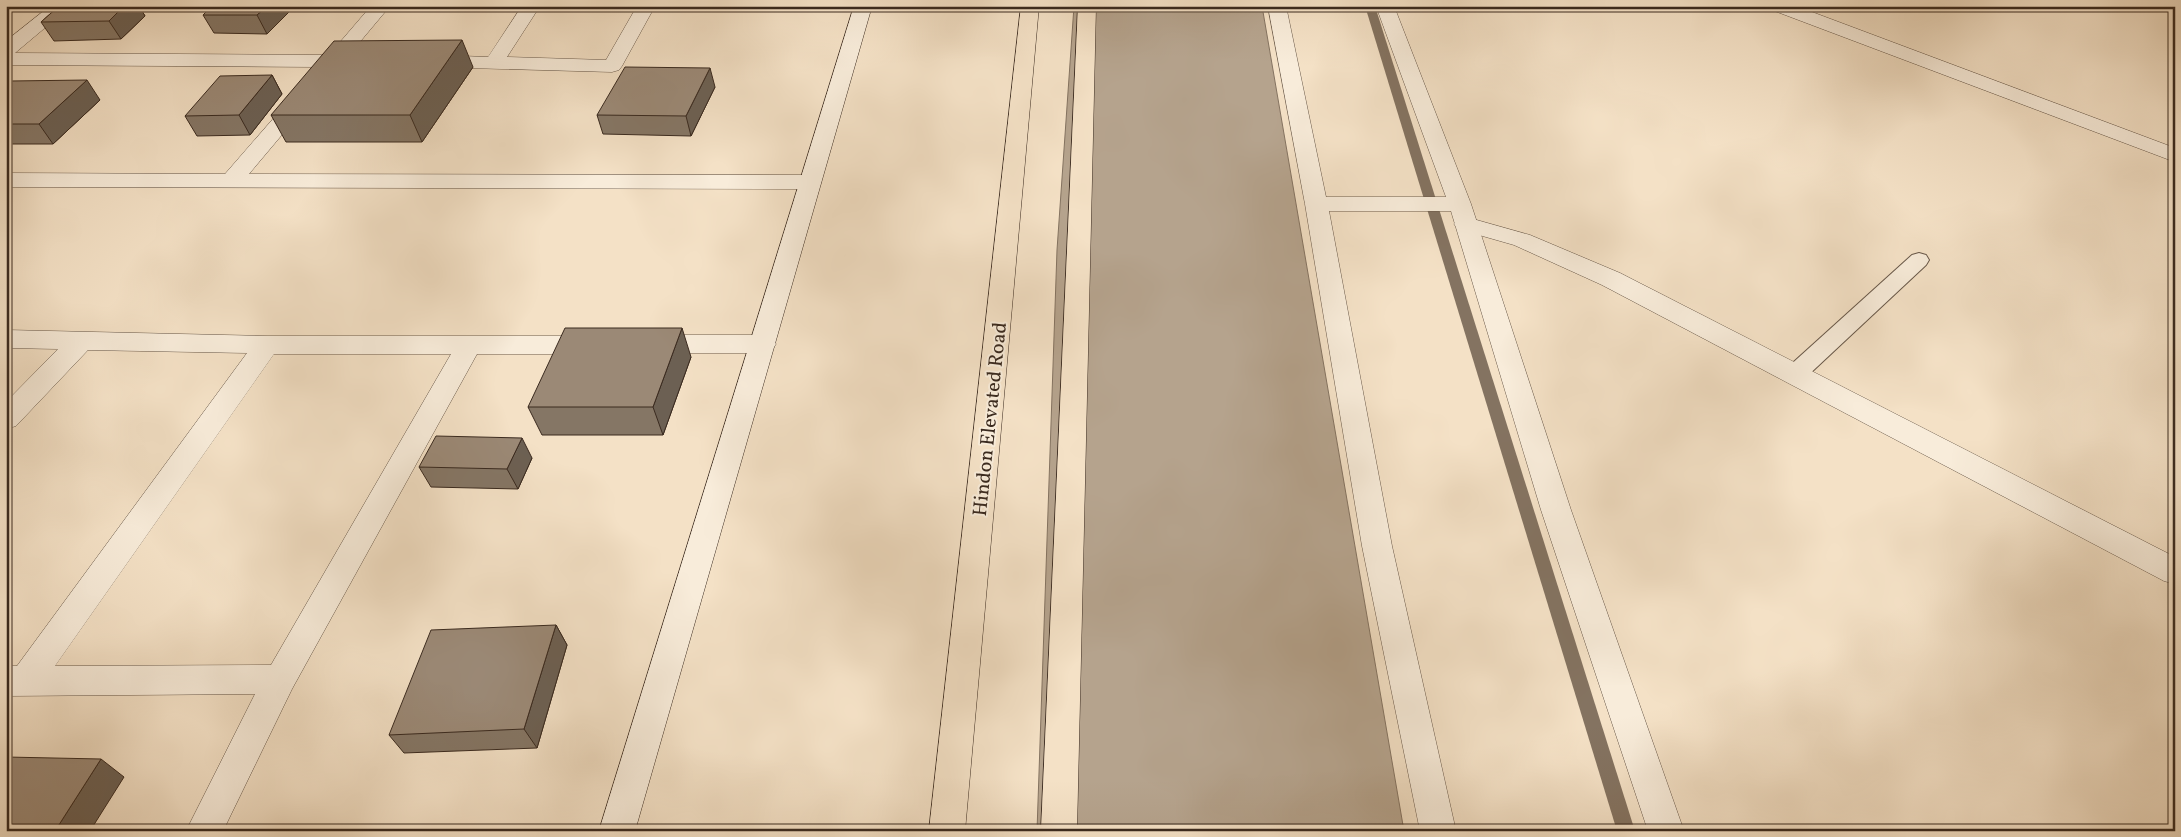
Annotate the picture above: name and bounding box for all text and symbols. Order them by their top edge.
street label: Hindon Elevated Road [967,321,1015,518]

